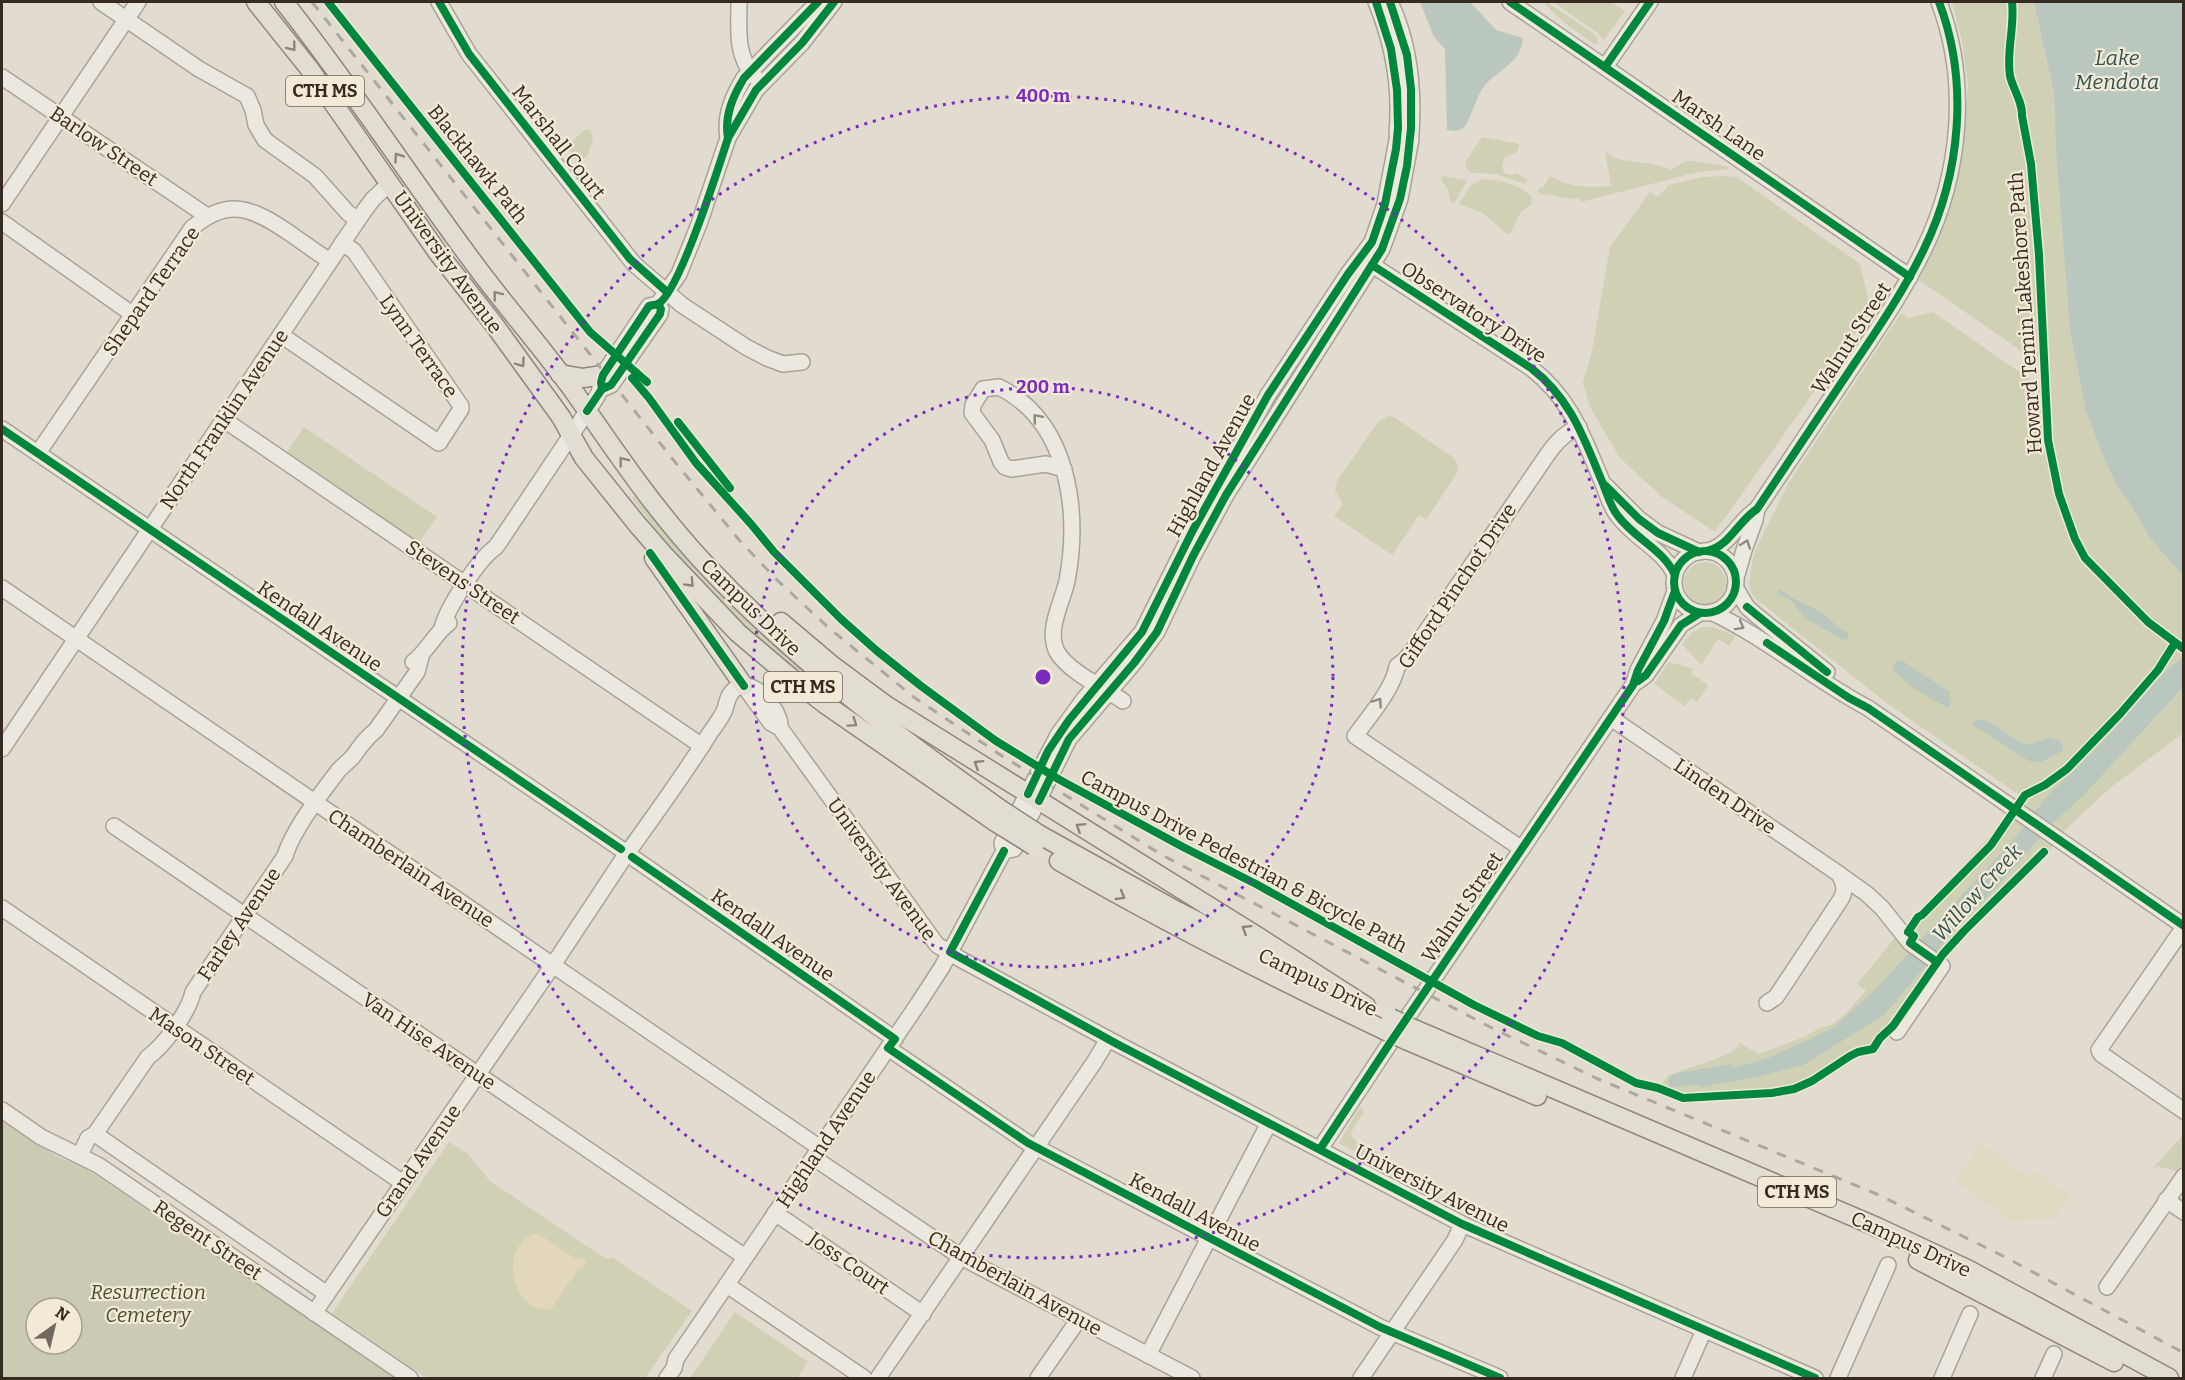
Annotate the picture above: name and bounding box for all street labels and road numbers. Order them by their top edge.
road number: CTH MS [286,76,364,106]
street label: Marshall Court [507,80,611,204]
street label: Marsh Lane [1668,84,1770,166]
street label: Blackhawk Path [423,100,534,229]
street label: Barlow Street [45,101,163,191]
street label: Howard Temin Lakeshore Path [2003,171,2047,455]
street label: University Avenue [388,186,508,338]
street label: Shepard Terrace [97,222,205,360]
street label: Observatory Drive [1397,256,1551,368]
street label: Walnut Street [1806,278,1896,398]
street label: Lynn Terrace [375,290,463,402]
street label: North Franklin Avenue [155,325,293,513]
street label: Highland Avenue [1162,389,1260,541]
street label: Gifford Pinchot Drive [1393,499,1521,673]
street label: Stevens Street [401,535,525,629]
street label: Campus Drive [696,553,806,661]
street label: Kendall Avenue [253,575,387,677]
road number: CTH MS [764,672,842,702]
street label: Linden Drive [1669,753,1781,839]
street label: Campus Drive Pedestrian & Bicycle Path [1077,764,1412,958]
street label: University Avenue [822,793,942,945]
street label: Chamberlain Avenue [323,803,499,933]
street label: Walnut Street [1416,847,1508,967]
street label: Farley Avenue [192,863,286,985]
street label: Kendall Avenue [707,884,839,986]
street label: Campus Drive [1254,943,1382,1021]
street label: Van Hise Avenue [357,987,501,1095]
street label: Mason Street [144,1002,260,1090]
street label: Highland Avenue [771,1066,881,1212]
street label: Grand Avenue [370,1100,466,1222]
street label: University Avenue [1351,1139,1513,1237]
street label: Kendall Avenue [1125,1167,1265,1257]
road number: CTH MS [1758,1177,1836,1207]
street label: Regent Street [149,1195,267,1285]
street label: Campus Drive [1847,1206,1975,1282]
street label: Chamberlain Avenue [924,1225,1106,1341]
street label: Joss Court [803,1226,894,1300]

